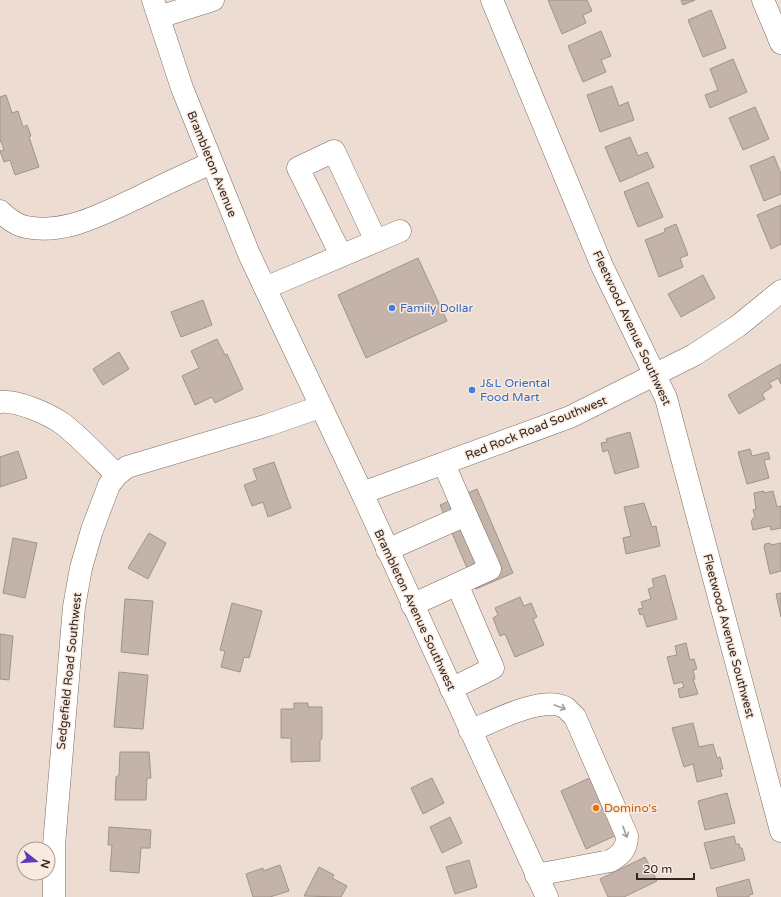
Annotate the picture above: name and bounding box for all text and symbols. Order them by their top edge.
street label: Brambleton Avenue [184,109,240,219]
street label: Fleetwood Avenue Southwest [590,248,674,408]
place label: Family Dollar [400,301,473,315]
marker: Family Dollar [387,303,397,313]
place label: J&L Oriental Food Mart [480,376,550,404]
marker: J&L Oriental Food Mart [467,385,477,395]
street label: Red Rock Road Southwest [463,393,609,463]
street label: Brambleton Avenue Southwest [371,527,459,693]
street label: Fleetwood Avenue Southwest [700,552,758,720]
street label: Sedgefield Road Southwest [54,591,84,750]
one-way arrow [553,703,565,711]
place label: Domino's [604,801,657,815]
marker: Domino's [591,803,601,813]
one-way arrow [622,825,629,838]
north arrow [16,841,56,881]
scale bar [637,855,694,881]
text: N [38,858,53,870]
text: 20 m [643,862,672,876]

